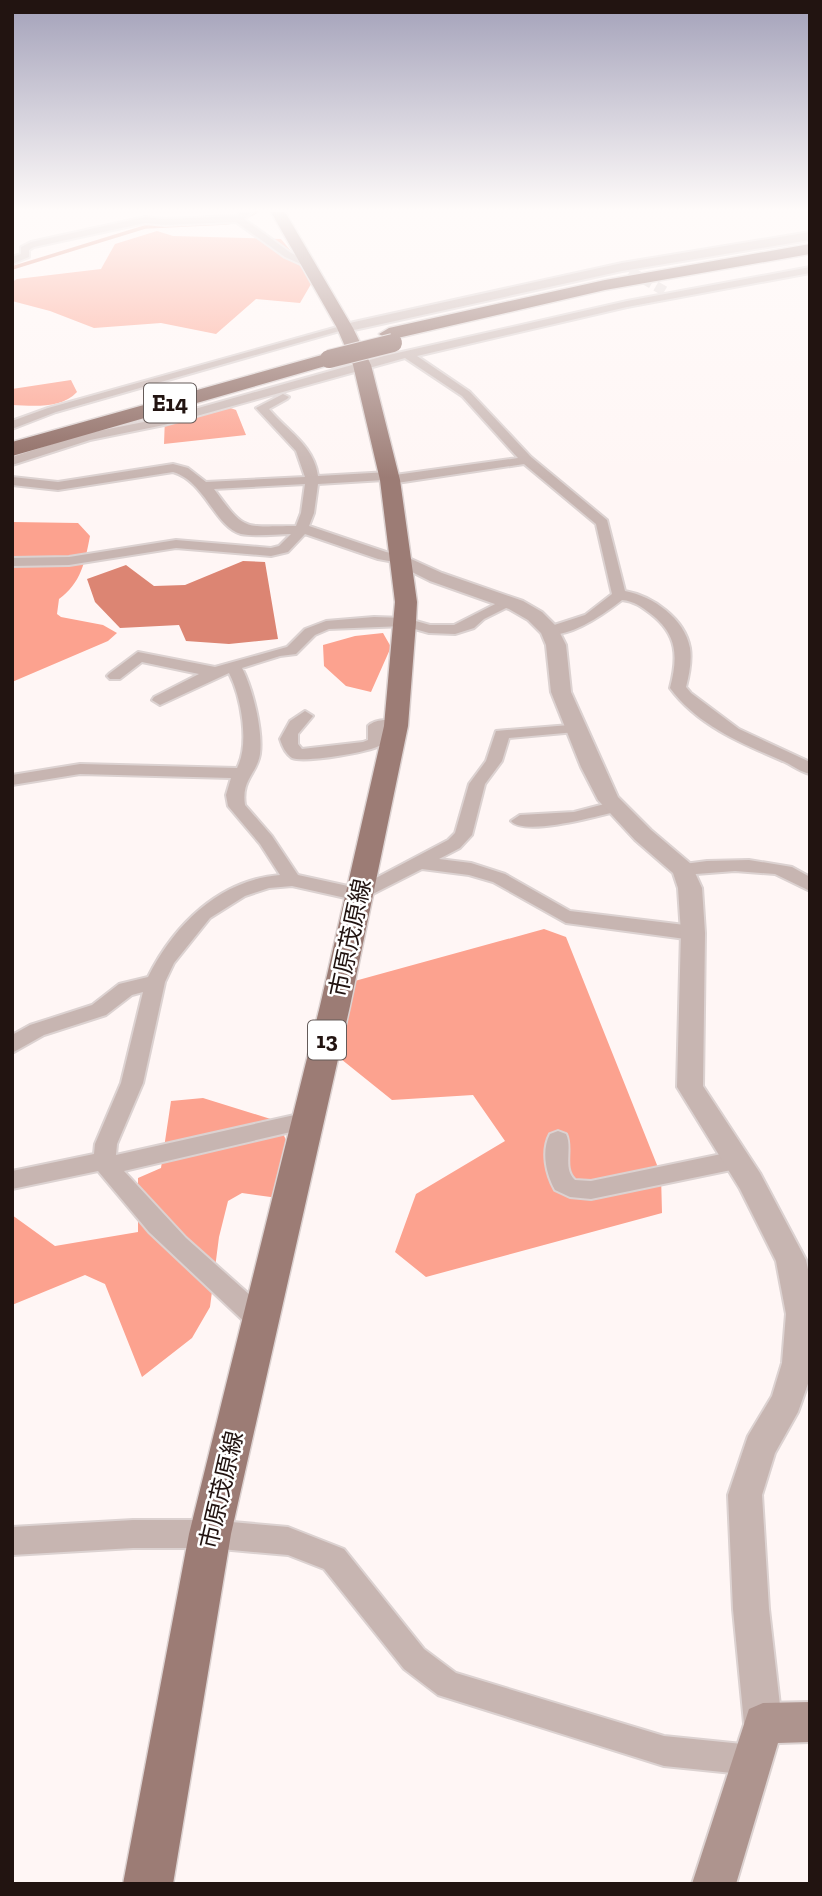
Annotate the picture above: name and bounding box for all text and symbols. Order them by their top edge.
road number: E14 [144,384,196,422]
street label: 市原茂原線 [323,876,377,1000]
road number: 13 [308,1021,346,1060]
street label: 市原茂原線 [193,1428,249,1552]

